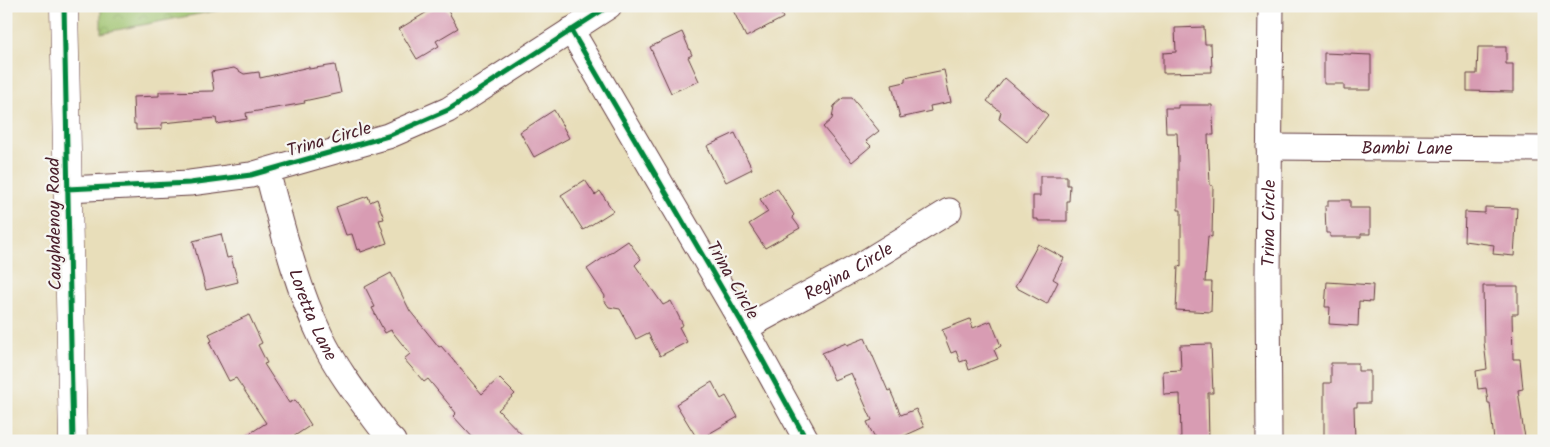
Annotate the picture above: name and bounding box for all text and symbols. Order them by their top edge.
street label: Trina Circle [284,115,375,166]
street label: Bambi Lane [1361,135,1453,164]
street label: Caughdenoy Road [40,156,71,291]
street label: Trina Circle [1255,179,1285,267]
street label: Trina Circle [697,236,766,326]
street label: Regina Circle [799,236,899,309]
street label: Loretta Lane [279,265,344,367]

